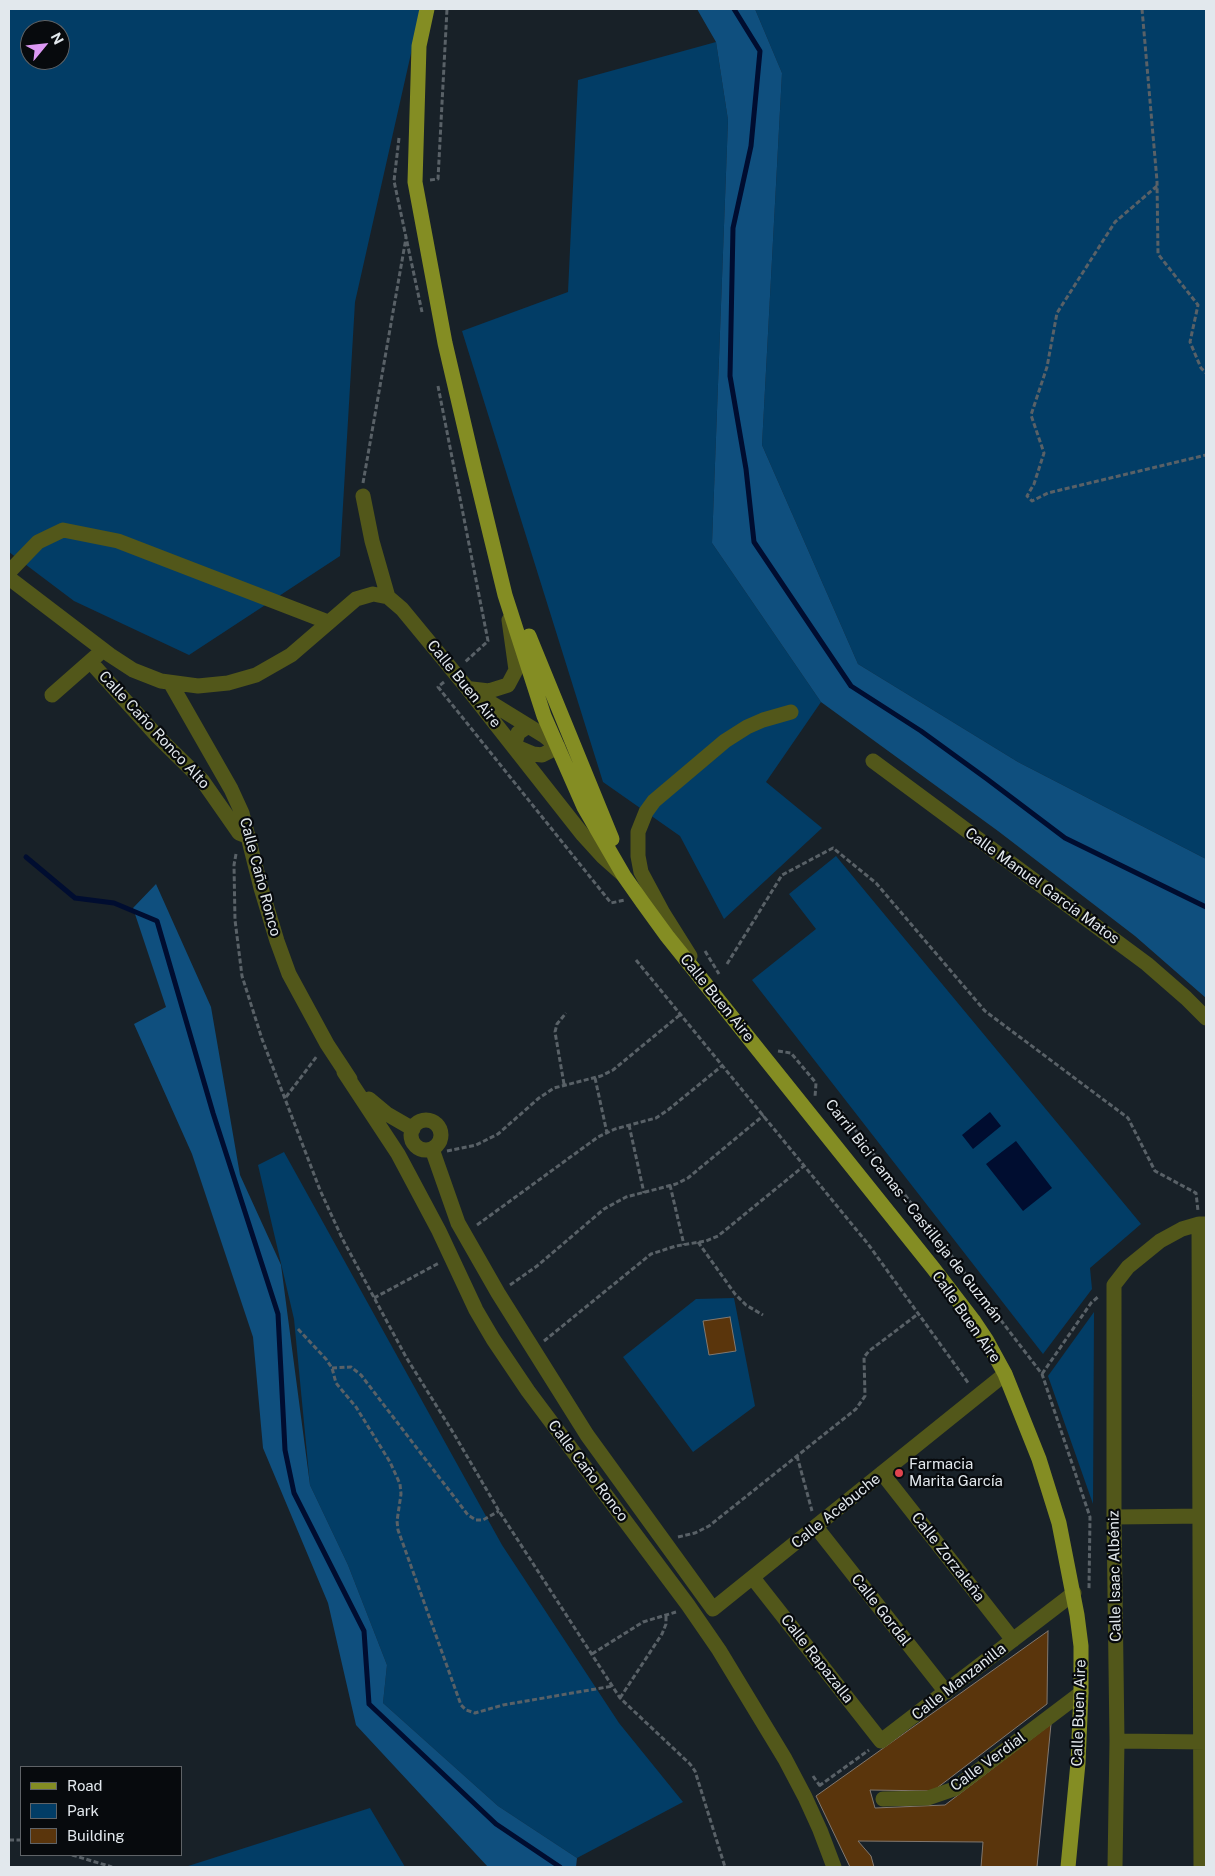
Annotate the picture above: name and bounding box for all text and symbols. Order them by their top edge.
north arrow [20,20,70,70]
text: N [48,30,67,47]
street label: Calle Buen Aire [423,637,505,731]
street label: Calle Caño Ronco Alto [95,667,213,793]
street label: Calle Caño Ronco [236,816,284,938]
street label: Calle Manuel García Matos [961,824,1123,948]
street label: Calle Buen Aire [676,951,758,1045]
street label: Carril Bici Camas - Castilleja de Guzmán [821,1096,1007,1326]
street label: Calle Buen Aire [928,1268,1004,1366]
street label: Calle Caño Ronco [544,1417,632,1525]
place label: Farmacia Marita García [909,1455,1003,1490]
marker: Farmacia Marita García [893,1467,905,1479]
street label: Calle Acebuche [788,1470,884,1552]
street label: Calle Zorzaleña [908,1509,988,1605]
street label: Calle Isaac Albéniz [1105,1510,1125,1642]
street label: Calle Gordal [847,1571,915,1649]
street label: Calle Rapazalla [777,1611,857,1707]
street label: Calle Manzanilla [908,1640,1010,1724]
street label: Calle Buen Aire [1068,1659,1090,1767]
street label: Calle Verdial [947,1729,1029,1795]
legend [20,1766,182,1856]
text: Road [67,1777,103,1794]
text: Park [67,1802,99,1819]
text: Building [67,1827,125,1844]

